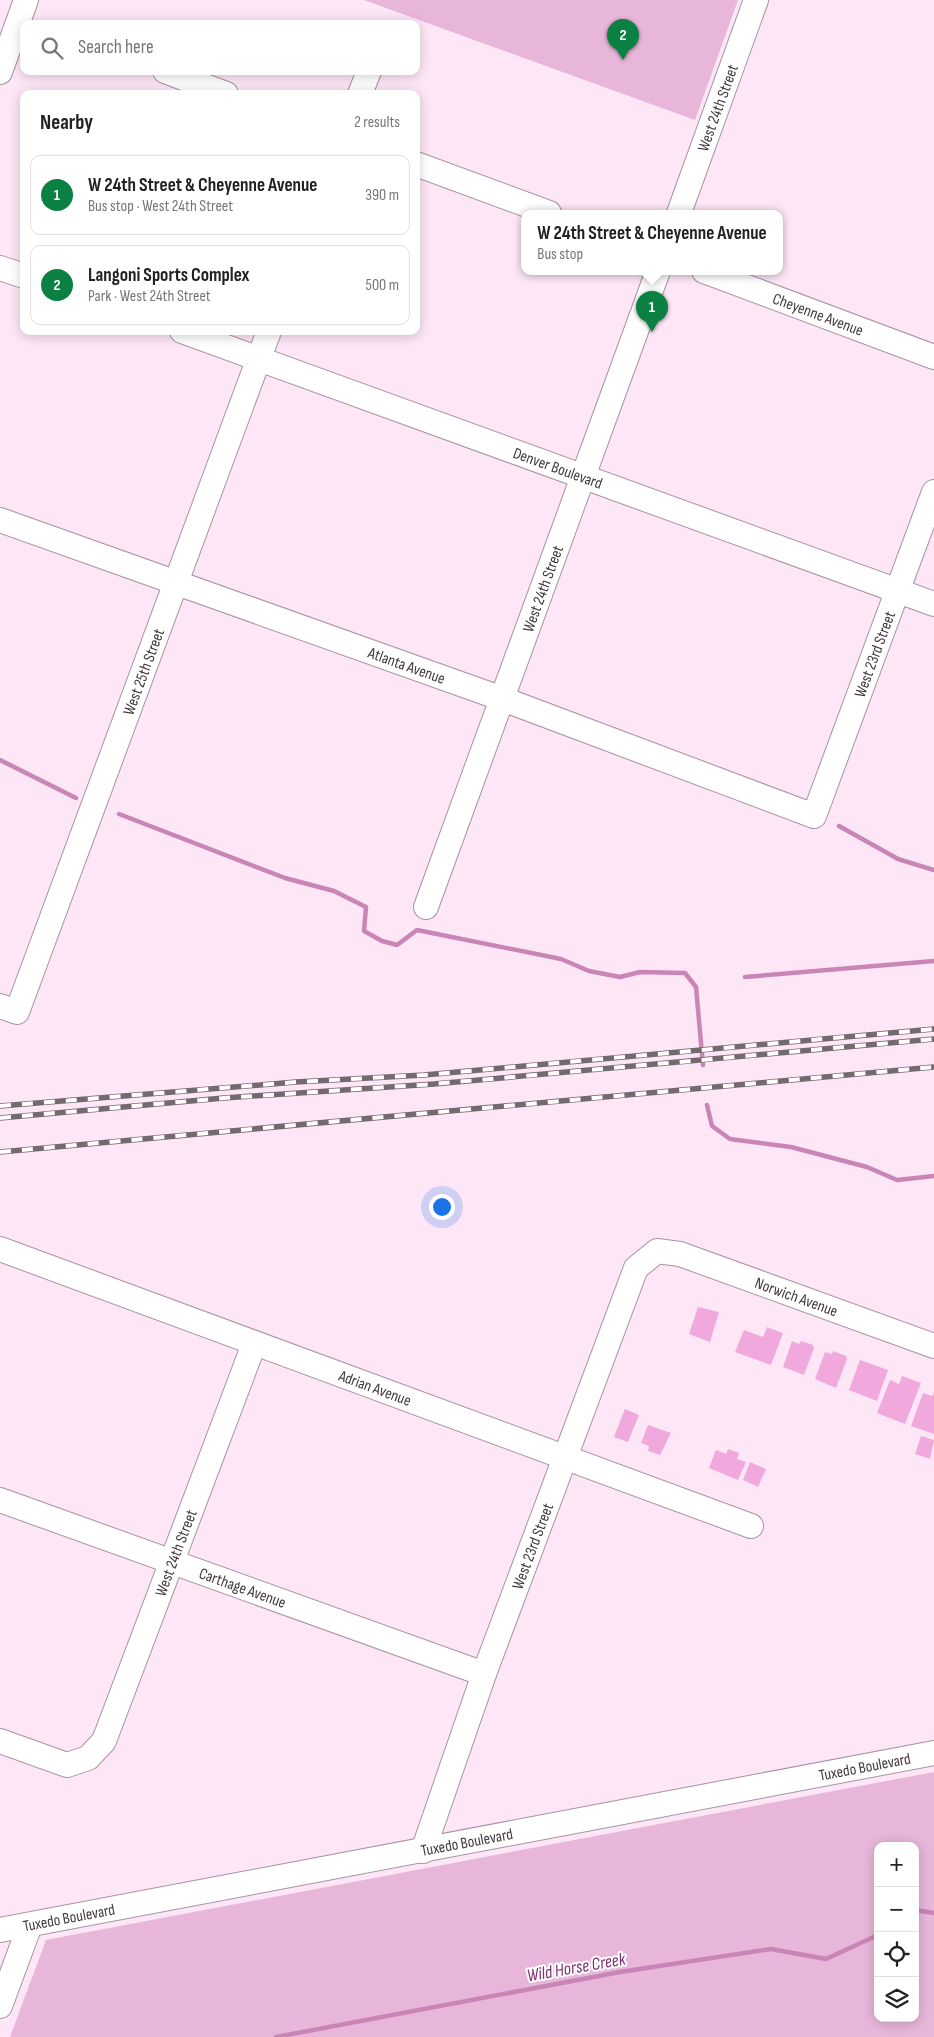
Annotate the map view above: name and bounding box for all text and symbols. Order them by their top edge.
pin: 2 [607,19,639,60]
search box [20,20,420,75]
icon: search [38,34,66,62]
text: Search here [78,36,154,59]
street label: West 24th Street [694,62,743,154]
text: Nearby [40,110,93,135]
text: 2 results [354,113,400,132]
text: W 24th Street & Cheyenne Avenue [88,174,317,197]
text: 1 [54,186,60,205]
text: 390 m [365,186,399,205]
text: Bus stop · West 24th Street [88,197,233,216]
popup [521,210,783,275]
text: W 24th Street & Cheyenne Avenue [537,222,767,245]
text: Bus stop [537,245,583,264]
text: Langoni Sports Complex [88,264,249,287]
text: 2 [53,276,61,295]
text: 500 m [365,276,399,295]
text: Park · West 24th Street [88,287,211,306]
street label: Cheyenne Avenue [770,290,866,341]
pin: 1 [636,291,668,332]
street label: Denver Boulevard [510,444,605,494]
street label: West 24th Street [519,543,568,635]
street label: West 23rd Street [851,609,900,700]
street label: West 25th Street [120,626,169,718]
street label: Atlanta Avenue [364,643,448,689]
your location [429,1194,455,1220]
street label: Norwich Avenue [752,1274,840,1321]
street label: Adrian Avenue [335,1366,414,1411]
street label: West 23rd Street [509,1501,558,1592]
street label: West 24th Street [152,1507,202,1599]
street label: Carthage Avenue [196,1564,288,1613]
street label: Tuxedo Boulevard [817,1750,912,1786]
street label: Tuxedo Boulevard [419,1825,514,1861]
map controls [874,1842,919,2022]
button: + [874,1842,919,1887]
button: − [874,1887,919,1932]
street label: Tuxedo Boulevard [22,1900,117,1936]
button: locate [874,1932,919,1977]
water label: Wild Horse Creek [525,1948,628,1986]
button: layers [874,1977,919,2022]

